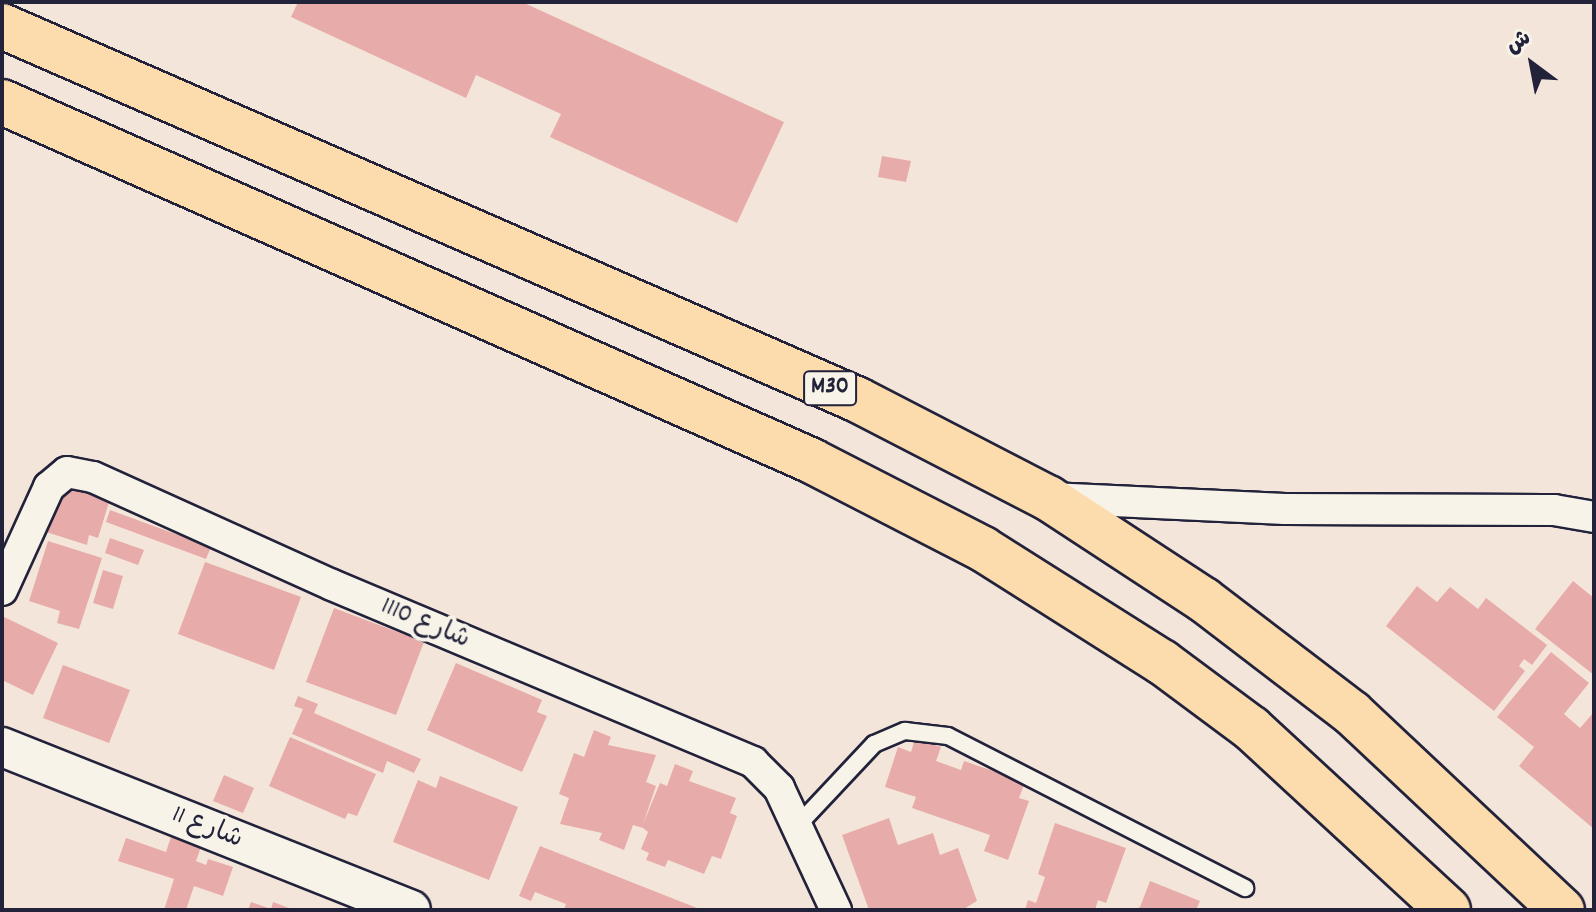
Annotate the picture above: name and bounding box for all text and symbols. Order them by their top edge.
north arrow [1492,24,1572,104]
text: ش [1501,24,1537,63]
road number: M30 [802,368,858,408]
street label: شارع 1110 [376,591,474,657]
street label: شارع 11 [167,800,247,856]

